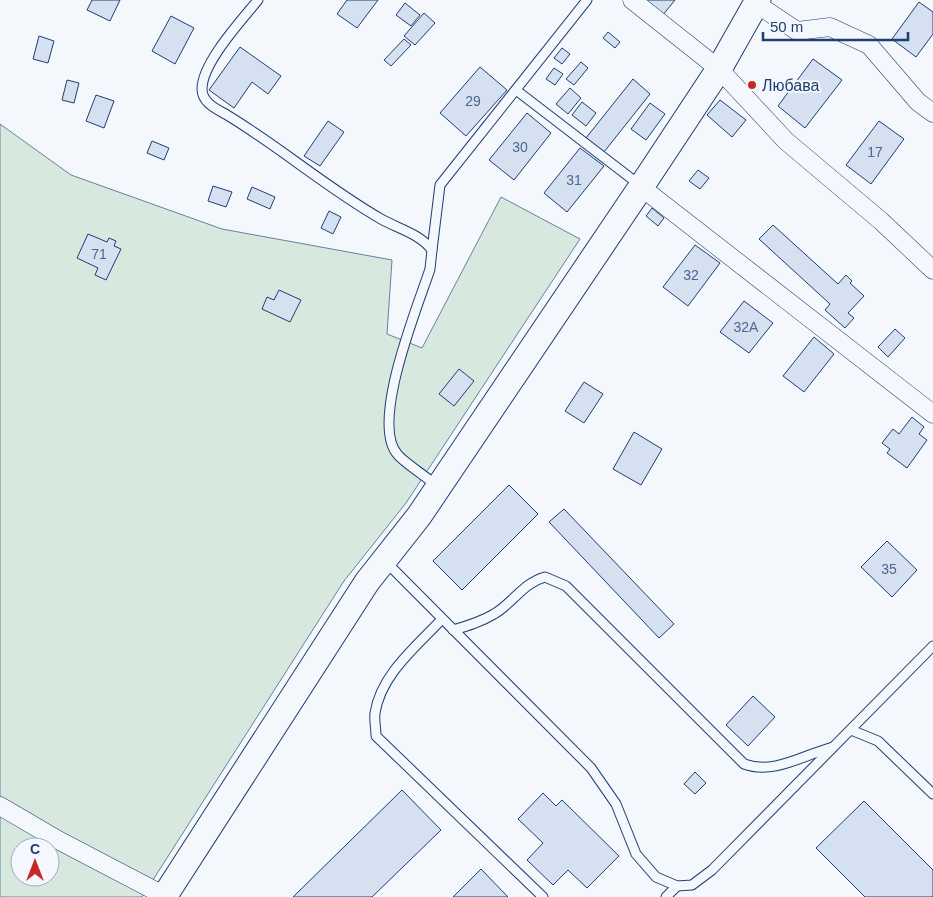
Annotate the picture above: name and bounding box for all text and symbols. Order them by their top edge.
scale bar [763,10,908,42]
text: 50 m [770,18,803,35]
place label: Любава [762,77,820,94]
marker: Любава [746,79,758,91]
house number: 29 [465,93,481,109]
house number: 30 [512,139,528,155]
house number: 17 [867,144,883,160]
house number: 31 [566,172,582,188]
house number: 71 [91,246,107,262]
house number: 32 [683,267,699,283]
house number: 32А [734,319,759,335]
house number: 35 [881,561,897,577]
north arrow [10,837,60,887]
text: С [30,841,40,857]

